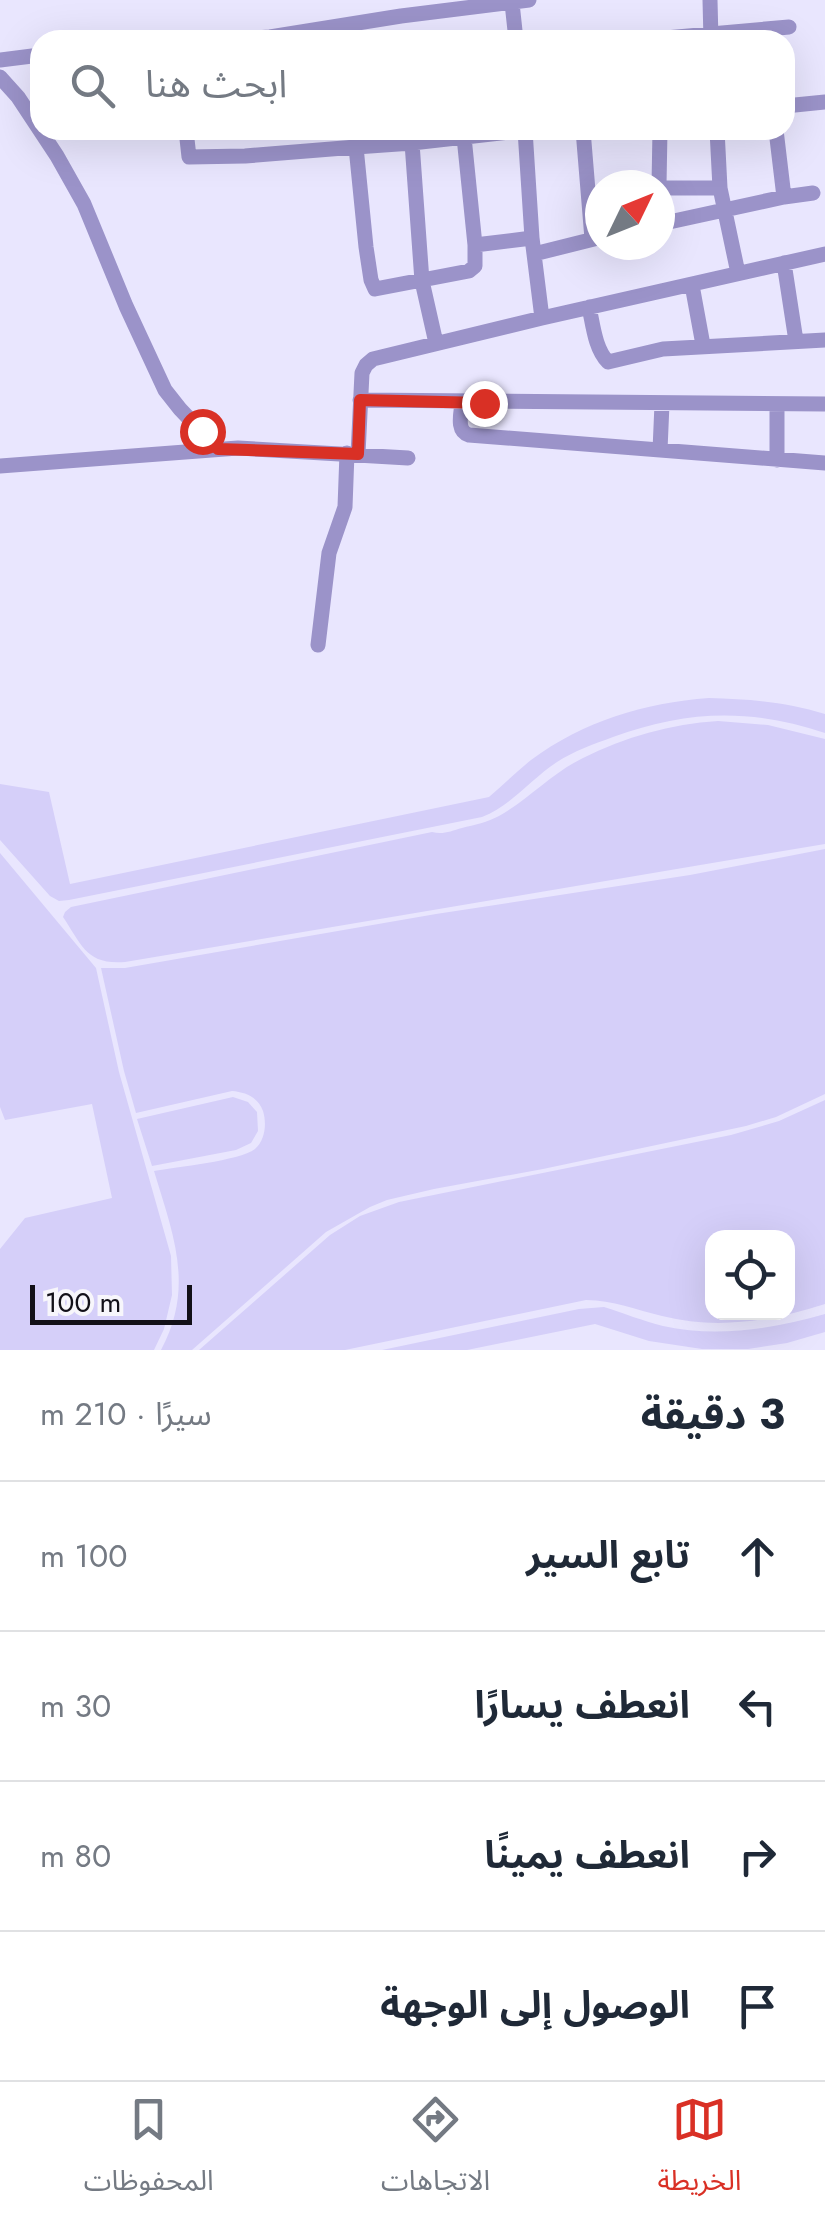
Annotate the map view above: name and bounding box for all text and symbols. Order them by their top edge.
search box [30,30,795,140]
text: ابحث هنا [145,56,287,111]
icon: search [65,58,120,113]
north arrow [585,170,675,260]
route end [462,381,508,427]
route start [180,409,226,455]
map controls [705,1230,795,1320]
button: locate [705,1230,795,1320]
scale bar [30,1280,192,1324]
text: 100 m [45,1282,121,1323]
text: 3 دقيقة [641,1384,785,1445]
text: سيرًا · 210 m [40,1391,212,1437]
text: تابع السير [526,1527,690,1582]
icon: ahead [730,1529,785,1584]
text: 100 m [40,1533,127,1579]
text: انعطف يسارًا [474,1677,690,1732]
icon: left [730,1679,785,1734]
text: 30 m [40,1683,111,1729]
text: انعطف يمينًا [484,1827,690,1882]
icon: right [730,1829,785,1884]
text: 80 m [40,1833,111,1879]
text: الوصول إلى الوجهة [380,1977,690,2032]
icon: arrive [730,1979,785,2034]
tab: المحفوظات [84,2092,214,2211]
tab: الاتجاهات [381,2092,490,2211]
tab: الخريطة [657,2092,741,2211]

